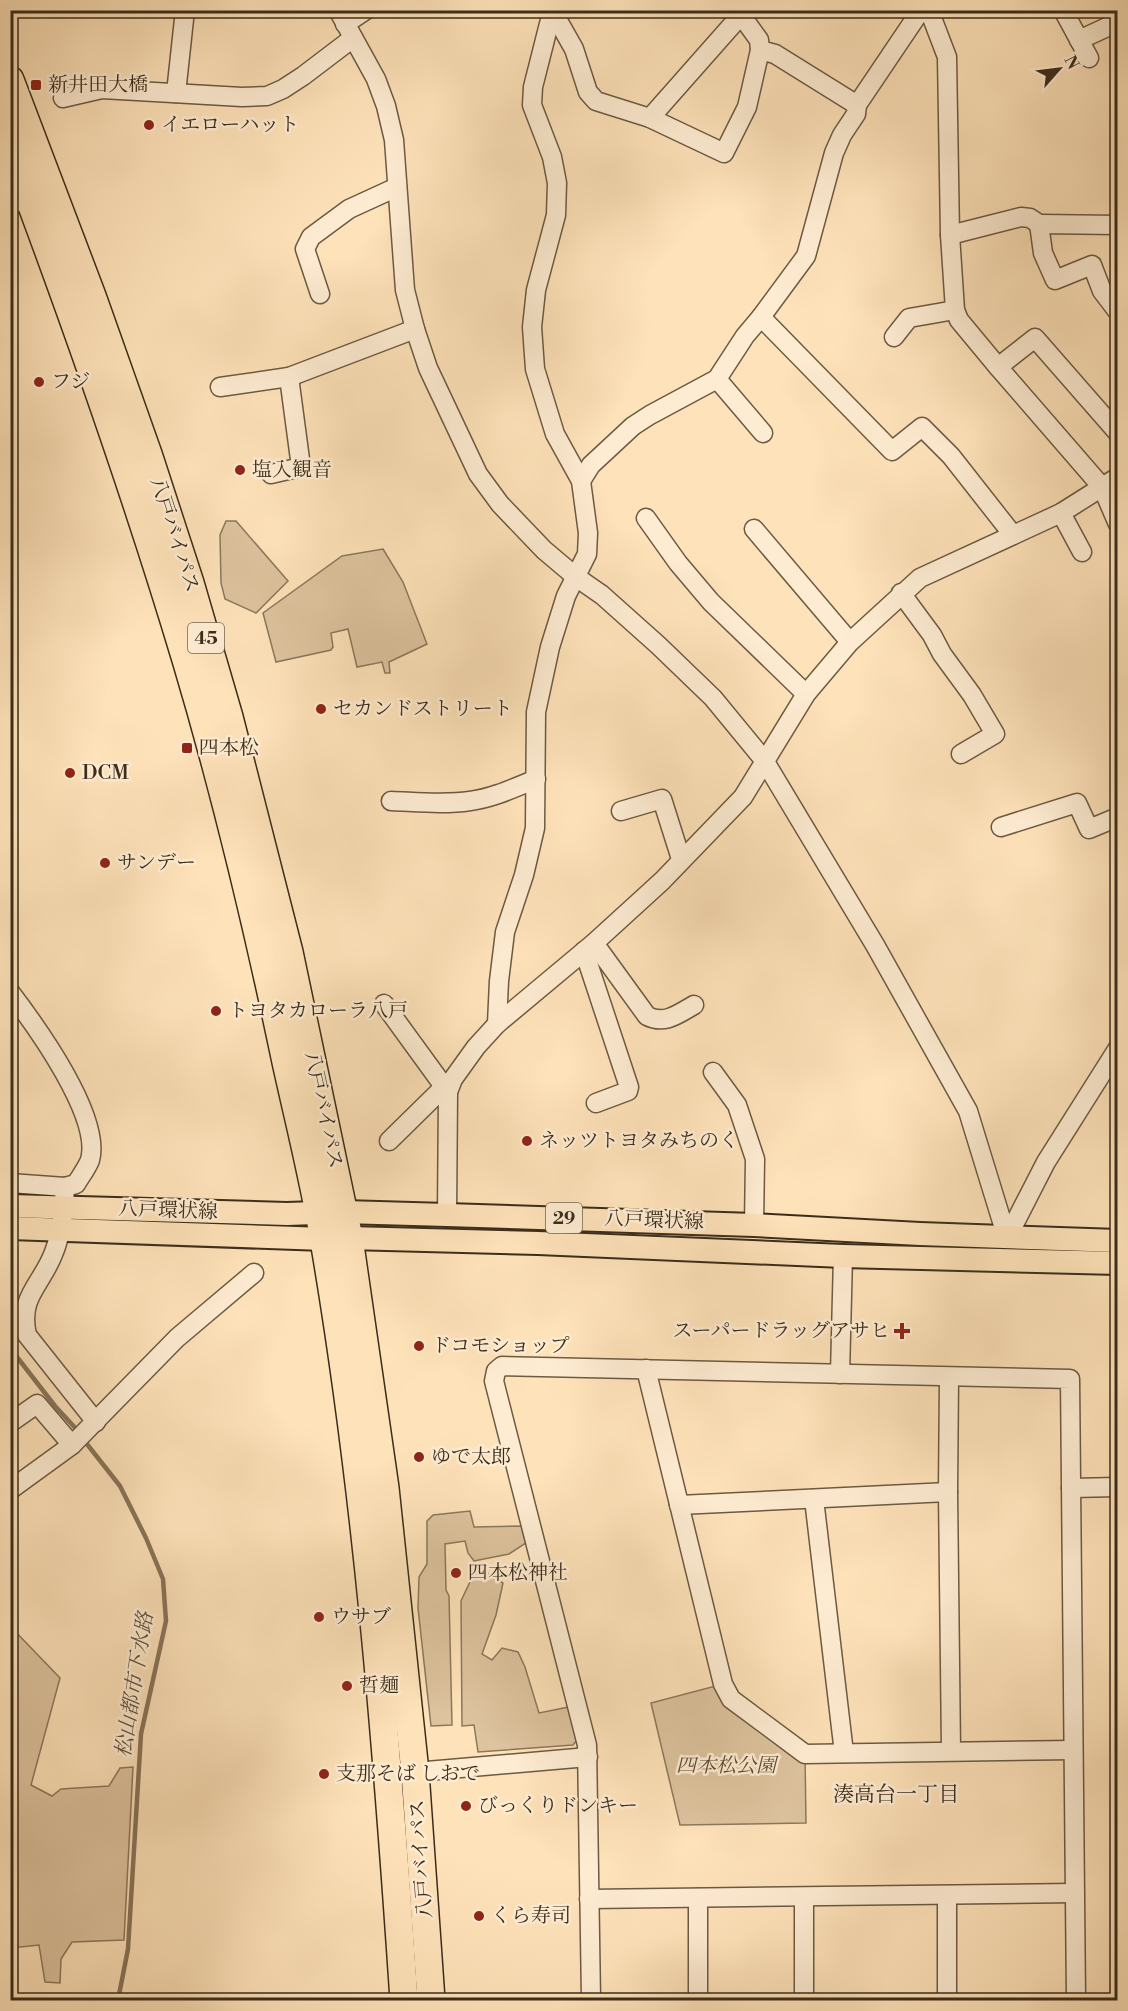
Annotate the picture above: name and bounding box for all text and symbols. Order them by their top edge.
north arrow [1029,39,1089,99]
text: N [1060,52,1083,73]
place label: 新井田大橋 [48,73,148,98]
marker: 新井田大橋 [29,78,43,92]
place label: イエローハット [161,113,299,138]
marker: イエローハット [142,118,156,132]
place label: フジ [51,370,90,395]
marker: フジ [32,375,46,389]
place label: 塩入観音 [252,458,332,483]
marker: 塩入観音 [233,463,247,477]
street label: 八戸バイパス [144,474,204,596]
road number: 45 [188,623,224,653]
place label: セカンドストリート [333,697,513,722]
marker: セカンドストリート [314,702,328,716]
place label: 四本松 [199,736,259,761]
marker: 四本松 [180,741,194,755]
place label: DCM [82,761,129,786]
marker: DCM [63,766,77,780]
place label: サンデー [117,851,196,876]
marker: サンデー [98,856,112,870]
place label: トヨタカローラ八戸 [228,999,408,1024]
marker: トヨタカローラ八戸 [209,1004,223,1018]
street label: 八戸バイパス [298,1049,348,1171]
place label: ネッツトヨタみちのく [539,1129,739,1154]
marker: ネッツトヨタみちのく [520,1134,534,1148]
street label: 八戸環状線 [118,1197,218,1225]
road number: 29 [546,1203,582,1233]
street label: 八戸環状線 [604,1207,704,1235]
place label: スーパードラッグアサヒ [672,1319,890,1344]
marker: スーパードラッグアサヒ [895,1324,909,1338]
place label: ドコモショップ [431,1334,570,1359]
marker: ドコモショップ [412,1339,426,1353]
place label: ゆで太郎 [431,1445,511,1470]
marker: ゆで太郎 [412,1450,426,1464]
place label: 四本松神社 [468,1561,568,1586]
marker: 四本松神社 [449,1566,463,1580]
place label: ウサブ [331,1605,391,1630]
water label: 松山都市下水路 [111,1608,160,1760]
marker: ウサブ [312,1610,326,1624]
place label: 哲麺 [359,1674,399,1699]
marker: 哲麺 [340,1679,354,1693]
park label: 四本松公園 [676,1754,779,1779]
place label: 支那そば しおで [336,1762,480,1787]
marker: 支那そば しおで [317,1767,331,1781]
district label: 湊高台一丁目 [833,1782,959,1808]
place label: びっくりドンキー [478,1794,638,1819]
street label: 八戸バイパス [405,1798,439,1920]
marker: びっくりドンキー [459,1799,473,1813]
place label: くら寿司 [491,1904,571,1929]
marker: くら寿司 [472,1909,486,1923]

